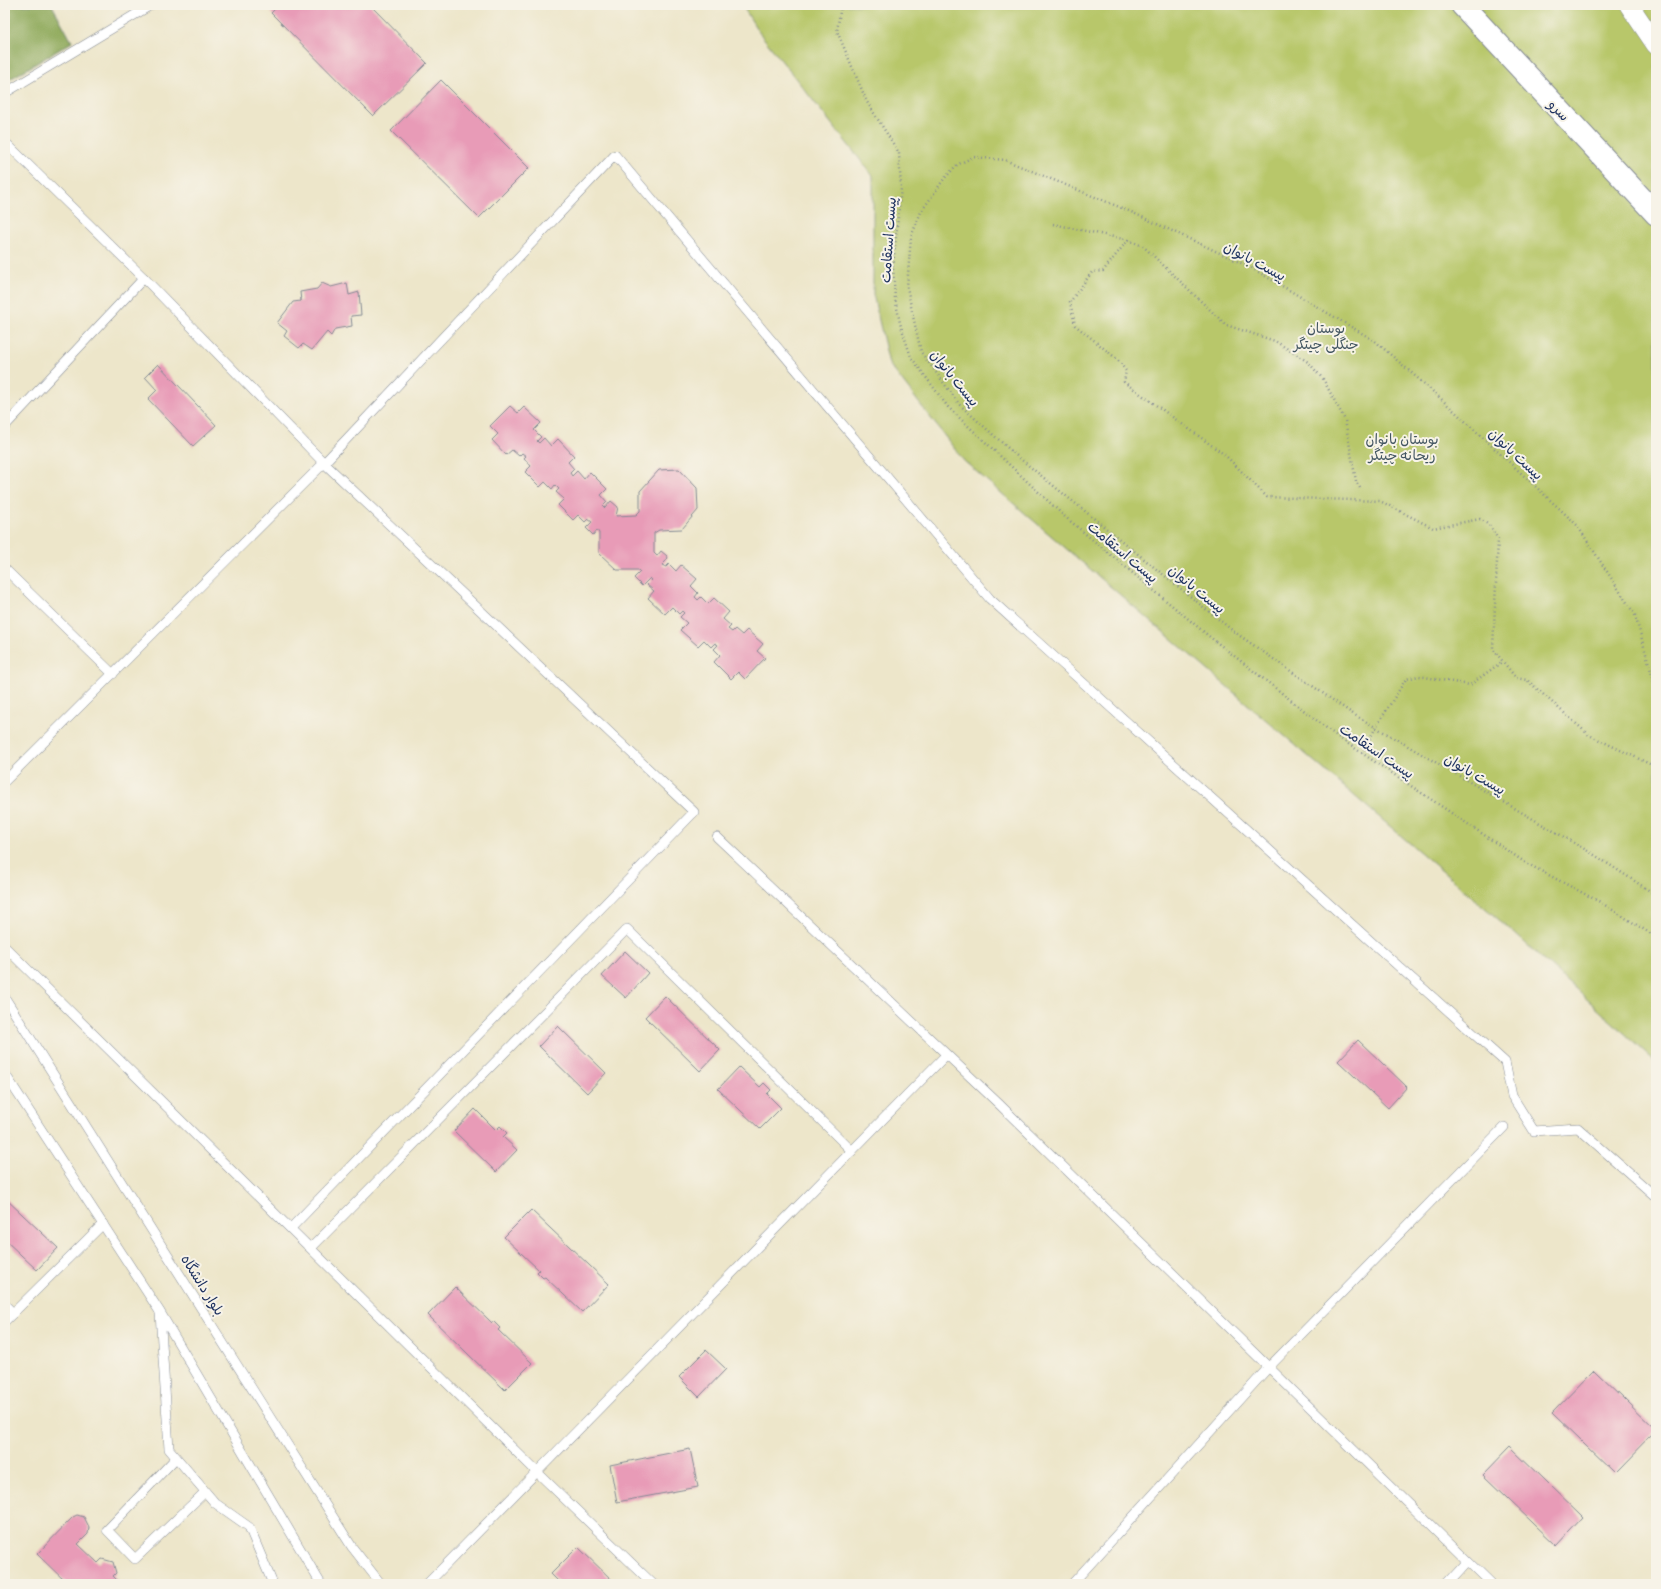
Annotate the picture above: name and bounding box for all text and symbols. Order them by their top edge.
street label: سرو [1542,95,1573,127]
street label: پیست استقامت [877,196,903,284]
street label: پیست بانوان [1219,238,1289,288]
park label: بوستان جنگلی چیتگر [1292,320,1359,356]
street label: پیست بانوان [924,347,983,412]
street label: پیست بانوان [1483,425,1546,486]
park label: بوستان بانوان ریحانه چیتگر [1366,431,1438,467]
street label: پیست استقامت [1082,518,1161,589]
street label: پیست بانوان [1163,561,1228,620]
street label: پیست استقامت [1335,720,1417,785]
street label: پیست بانوان [1440,750,1508,801]
street label: بلوار دانشگاه [175,1252,228,1321]

